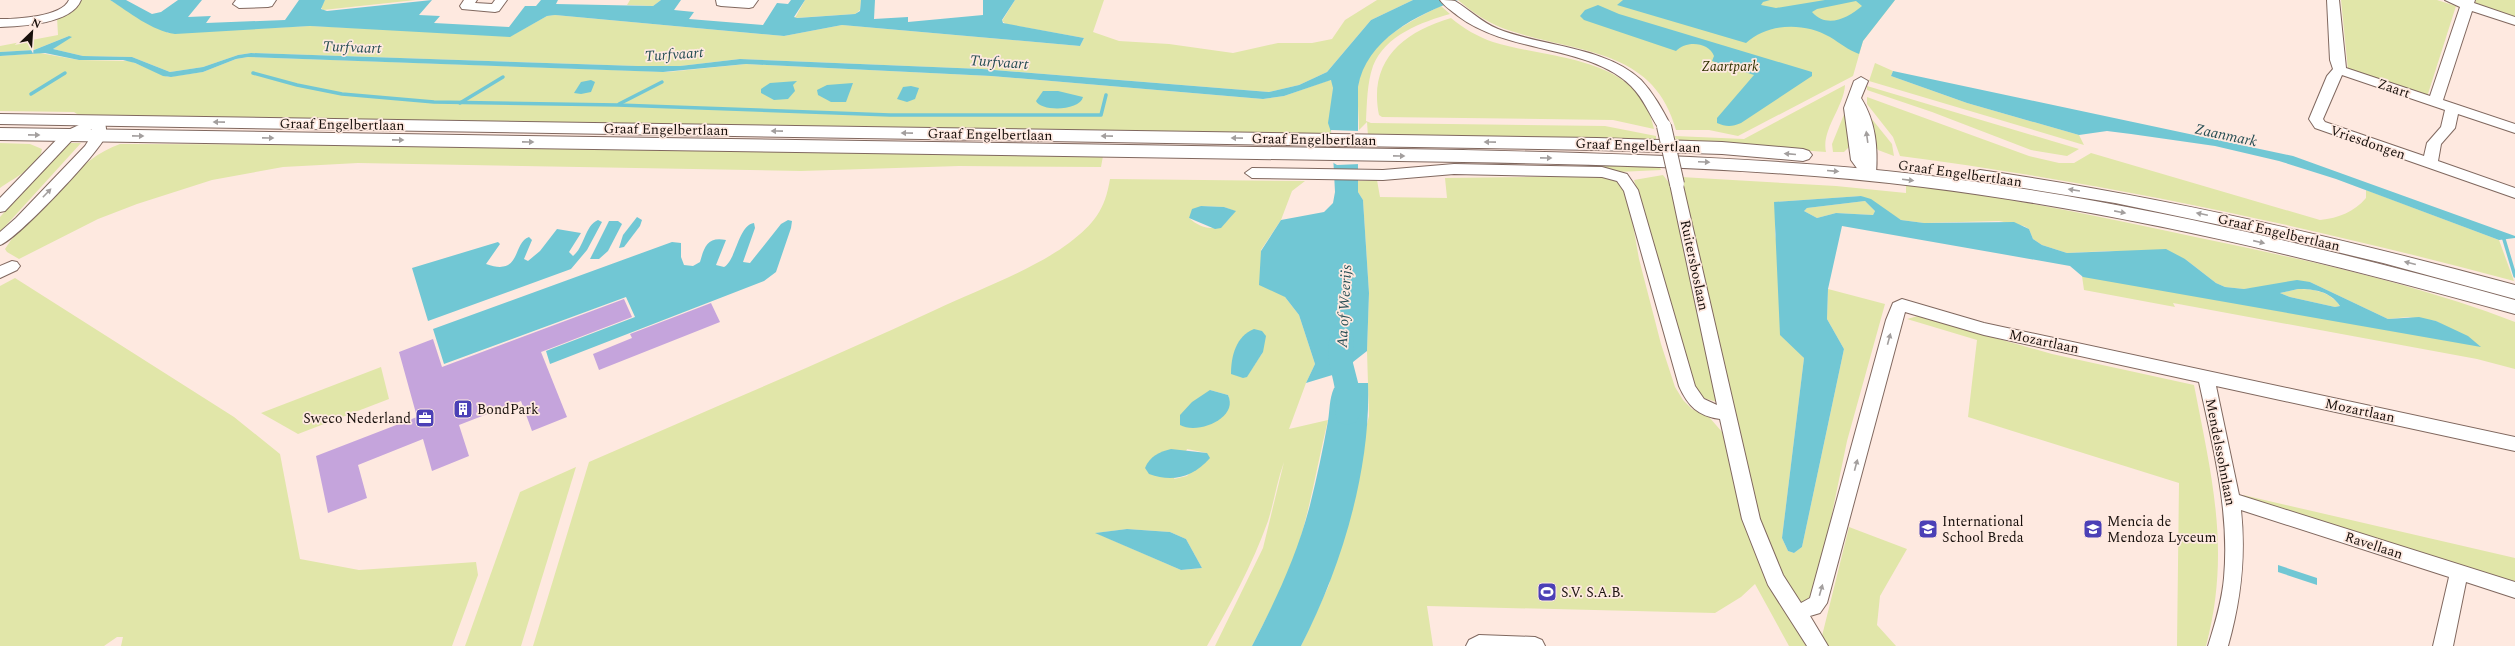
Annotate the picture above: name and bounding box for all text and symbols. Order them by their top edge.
north arrow [12,12,52,52]
text: N [28,14,44,33]
water label: Turfvaart [322,35,382,60]
water label: Turfvaart [644,41,704,68]
water label: Turfvaart [969,49,1029,76]
park label: Zaartpark [1701,56,1759,77]
street label: Zaart [2375,73,2413,104]
street label: Graaf Engelbertlaan [279,113,405,136]
street label: Graaf Engelbertlaan [603,118,729,141]
water label: Zaanmark [2193,118,2259,153]
one-way arrow [212,119,225,125]
street label: Vriesdongen [2327,120,2408,165]
street label: Graaf Engelbertlaan [927,123,1053,146]
one-way arrow [770,128,783,134]
street label: Graaf Engelbertlaan [1251,128,1377,151]
one-way arrow [900,130,913,136]
one-way arrow [1864,131,1870,143]
one-way arrow [28,132,41,138]
one-way arrow [132,133,145,139]
one-way arrow [1100,133,1113,139]
street label: Graaf Engelbertlaan [1575,133,1701,158]
one-way arrow [262,135,275,141]
one-way arrow [1230,135,1243,141]
one-way arrow [392,137,405,143]
one-way arrow [522,139,535,145]
one-way arrow [1483,139,1496,145]
one-way arrow [1784,151,1796,157]
one-way arrow [1393,153,1406,159]
street label: Graaf Engelbertlaan [1897,154,2023,193]
one-way arrow [1540,155,1553,161]
one-way arrow [1698,159,1710,166]
one-way arrow [1827,168,1839,175]
one-way arrow [1902,177,1914,183]
one-way arrow [2068,187,2080,193]
one-way arrow [43,188,52,198]
street label: Graaf Engelbertlaan [2216,208,2342,257]
one-way arrow [2114,210,2126,216]
one-way arrow [2196,211,2208,217]
street label: Ruitersboslaan [1675,218,1714,312]
one-way arrow [2253,239,2265,245]
one-way arrow [2404,260,2416,266]
water label: Aa of Weerijs [1331,263,1358,349]
street label: Mozartlaan [2007,324,2081,359]
one-way arrow [1886,333,1892,345]
street label: Mozartlaan [2323,393,2397,428]
street label: Mendelssohnlaan [2200,397,2241,508]
building icon: BondPark [452,398,474,420]
place label: BondPark [477,399,539,420]
office icon: Sweco Nederland [414,407,436,429]
place label: Sweco Nederland [303,408,411,429]
one-way arrow [1853,458,1859,471]
place label: International School Breda [1942,511,2024,548]
place label: Mencia de Mendoza Lyceum [2107,511,2217,548]
school or university icon: International School Breda [1917,518,1939,540]
school or university icon: Mencia de Mendoza Lyceum [2082,518,2104,540]
street label: Ravellaan [2342,526,2406,565]
sports icon: S.V. S.A.B. [1536,581,1558,603]
place label: S.V. S.A.B. [1561,582,1624,603]
one-way arrow [1818,584,1824,596]

